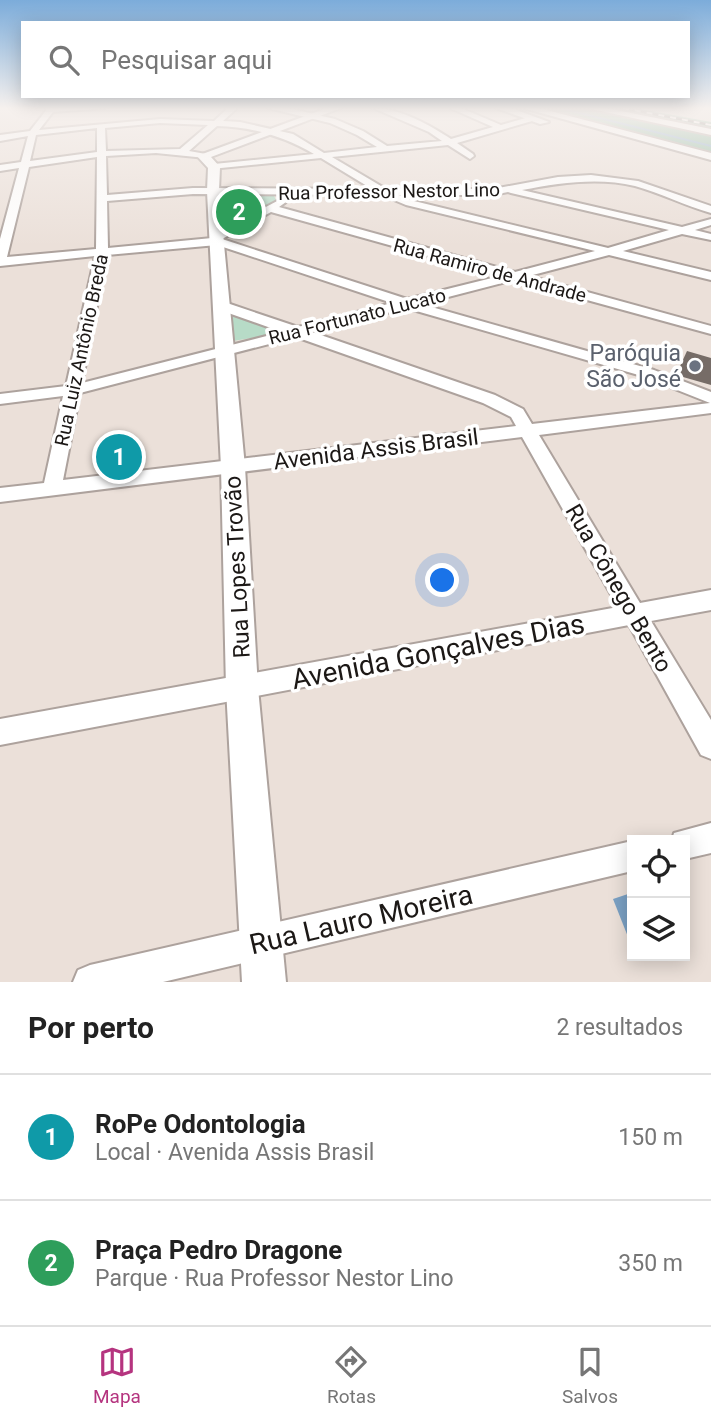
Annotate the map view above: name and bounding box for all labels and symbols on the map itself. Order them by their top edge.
street label: Rua Professor Nestor Lino [278,178,500,205]
pin: 2 [216,186,262,238]
street label: Rua Ramiro de Andrade [391,234,589,307]
street label: Rua Luiz Antônio Breda [50,252,113,448]
street label: Rua Fortunato Lucato [266,283,448,350]
place label: Paróquia São José [586,340,681,393]
marker: Paróquia São José [687,358,703,374]
street label: Avenida Assis Brasil [272,424,480,475]
pin: 1 [96,431,142,483]
street label: Rua Lopes Trovão [219,475,256,659]
street label: Rua Cônego Bento [560,499,678,677]
your location [425,563,459,597]
street label: Avenida Gonçalves Dias [289,607,587,696]
street label: Rua Lauro Moreira [246,878,476,961]

